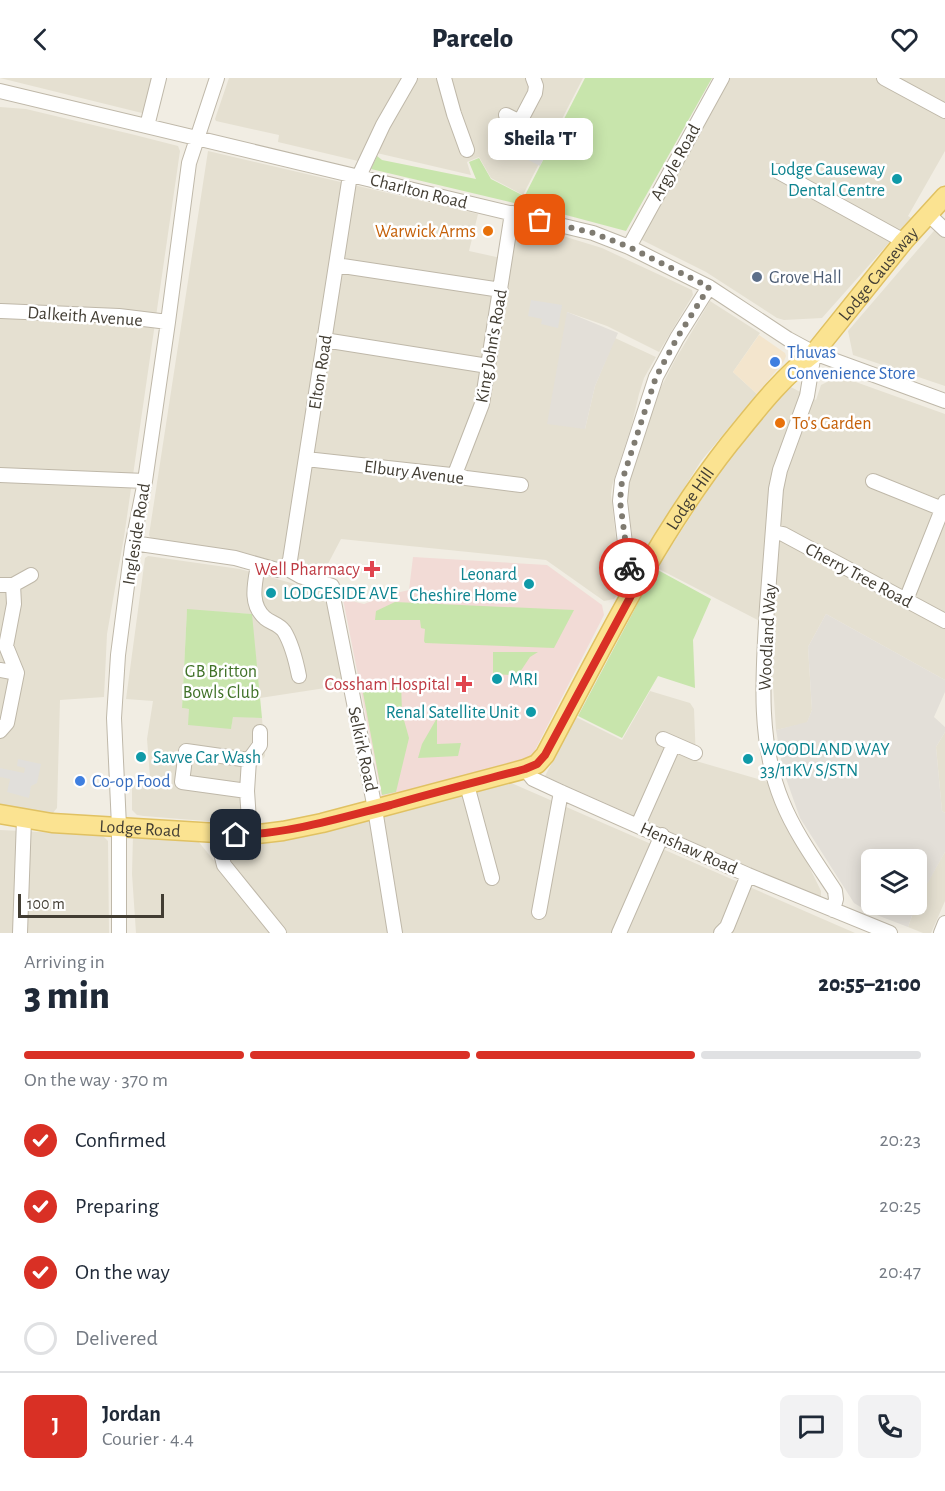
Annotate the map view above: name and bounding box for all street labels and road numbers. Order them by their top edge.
street label: Argyle Road [648,121,704,204]
street label: Charlton Road [368,171,469,213]
street label: Lodge Causeway [836,224,922,325]
street label: King John's Road [473,288,511,404]
street label: Dalkeith Avenue [27,304,143,330]
street label: Elton Road [306,334,336,411]
street label: Elbury Avenue [363,458,465,488]
street label: Lodge Hill [663,465,718,534]
street label: Ingleside Road [120,482,154,586]
street label: Cherry Tree Road [802,540,915,612]
street label: Woodland Way [756,583,780,691]
street label: Selkirk Road [344,705,380,793]
street label: Lodge Road [99,818,181,841]
street label: Henshaw Road [637,819,740,878]

